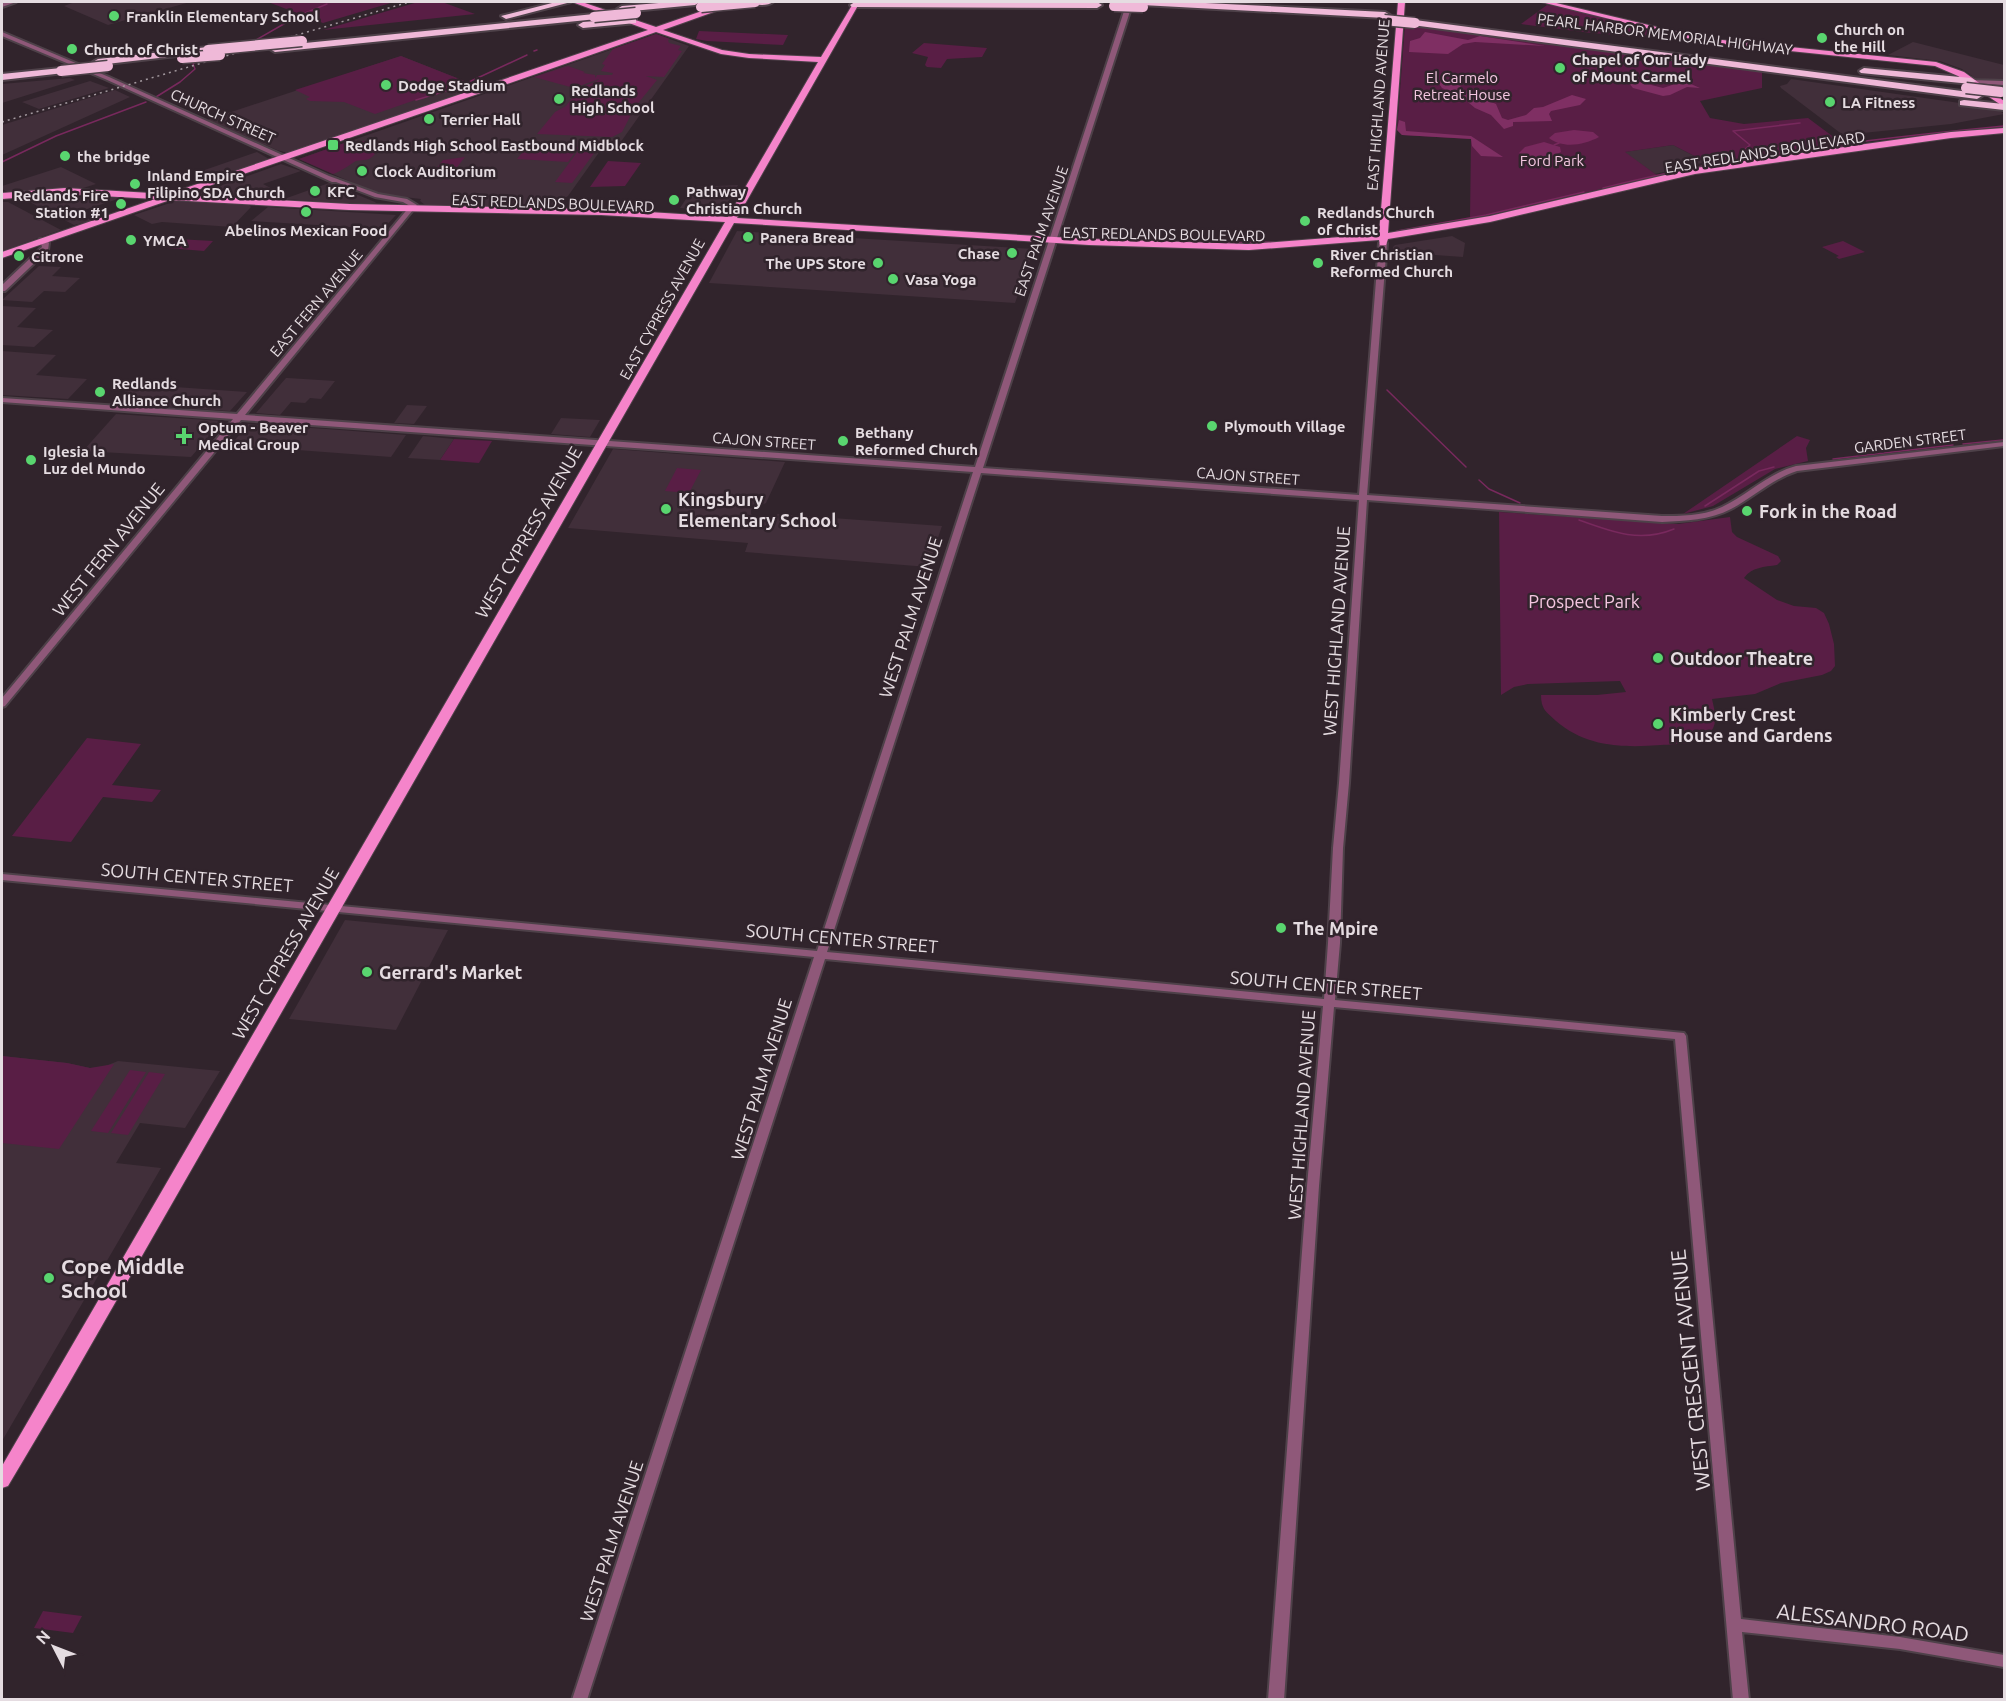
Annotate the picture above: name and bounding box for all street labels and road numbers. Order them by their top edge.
street label: PEARL HARBOR MEMORIAL HIGHWAY [1536,10,1794,58]
street label: EAST HIGHLAND AVENUE [1364,19,1392,191]
street label: CHURCH STREET [168,85,279,147]
street label: EAST REDLANDS BOULEVARD [1663,128,1867,176]
street label: EAST PALM AVENUE [1011,164,1071,298]
street label: EAST REDLANDS BOULEVARD [451,191,655,215]
street label: EAST REDLANDS BOULEVARD [1062,224,1266,244]
street label: EAST CYPRESS AVENUE [616,236,708,382]
street label: EAST FERN AVENUE [266,246,366,360]
street label: GARDEN STREET [1853,426,1968,456]
street label: CAJON STREET [712,429,817,453]
street label: WEST CYPRESS AVENUE [471,443,585,621]
street label: CAJON STREET [1196,464,1301,488]
street label: WEST FERN AVENUE [48,478,168,620]
street label: WEST HIGHLAND AVENUE [1319,525,1353,737]
street label: WEST PALM AVENUE [874,534,946,700]
street label: SOUTH CENTER STREET [100,859,294,895]
street label: WEST CYPRESS AVENUE [228,864,342,1042]
street label: SOUTH CENTER STREET [745,920,939,956]
street label: SOUTH CENTER STREET [1229,967,1423,1003]
street label: WEST PALM AVENUE [727,996,795,1162]
street label: WEST HIGHLAND AVENUE [1284,1009,1318,1221]
street label: WEST CRESCENT AVENUE [1665,1248,1715,1492]
street label: WEST PALM AVENUE [575,1458,647,1624]
street label: ALESSANDRO ROAD [1776,1598,1970,1646]

